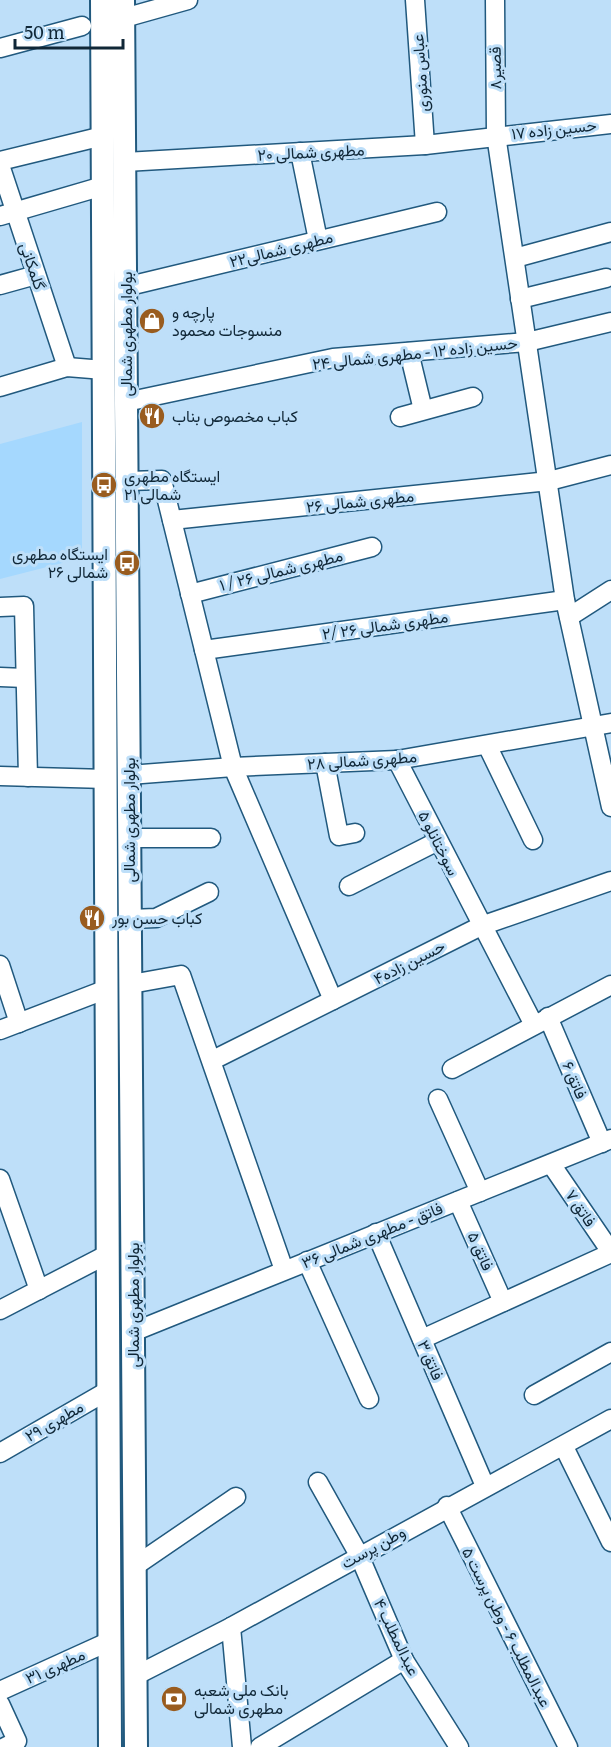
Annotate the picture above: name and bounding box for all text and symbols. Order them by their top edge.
scale bar [15,12,123,50]
text: 50 m [24,18,65,45]
street label: عباس منوری [404,33,434,113]
street label: قصیر۸ [482,46,506,90]
street label: حسین زاده ۱۷ [510,112,598,144]
street label: مطهری شمالی ۲۰ [257,136,365,166]
street label: مطهری شمالی۲۲ [227,224,335,272]
street label: گلمکانی [15,239,53,293]
street label: بولوار مطهری شمالی [113,272,137,396]
place label: پارچه و منسوجات محمود [172,299,282,341]
shop icon: پارچه و منسوجات محمود [137,306,167,336]
street label: حسین زاده ۱۲ - مطهری شمالی ۲۴ [311,329,519,375]
restaurant icon: كباب مخصوص بناب [137,401,167,431]
place label: كباب مخصوص بناب [172,403,298,427]
place label: ایستگاه مطهری شمالی ۲۱ [124,463,220,505]
bus stop icon: ایستگاه مطهری شمالی ۲۱ [89,470,119,500]
street label: مطهری شمالی ۲۶ [305,482,415,518]
place label: ایستگاه مطهری شمالی ۲۶ [12,541,108,583]
street label: مطهری شمالی ۲۶ / ۱ [217,542,345,596]
bus stop icon: ایستگاه مطهری شمالی ۲۶ [112,548,142,578]
street label: مطهری شمالی ۲۶ /۲ [320,603,449,645]
street label: مطهری شمالی ۲۸ [306,743,418,775]
street label: بولوار مطهری شمالی [116,758,140,882]
street label: سوختانلو ۵ [413,806,467,879]
restaurant icon: كباب حسن بور [77,903,107,933]
place label: كباب حسن بور [111,905,202,929]
street label: حسین زاده۴ [368,933,449,989]
street label: فاتق ۶ [557,1057,595,1102]
street label: فاتق ۷ [561,1184,603,1231]
street label: فاتق - مطهری شمالی ۳۶ [297,1195,446,1273]
street label: فاتق ۵ [463,1227,501,1274]
street label: بولوار مطهری شمالی [120,1243,144,1367]
street label: فاتق ۳ [413,1336,451,1383]
street label: مطهری ۲۹ [20,1394,87,1447]
street label: وطن پرست [336,1519,410,1575]
street label: عبدالمطلب ۶ - وطن پرست ۵ [456,1542,559,1711]
street label: عبدالمطلب ۴ [369,1594,427,1679]
street label: مطهری ۳۱ [21,1641,88,1689]
place label: بانک ملی شعبه مطهری شمالی [194,1677,289,1719]
bank icon: بانک ملی شعبه مطهری شمالی [159,1684,189,1714]

